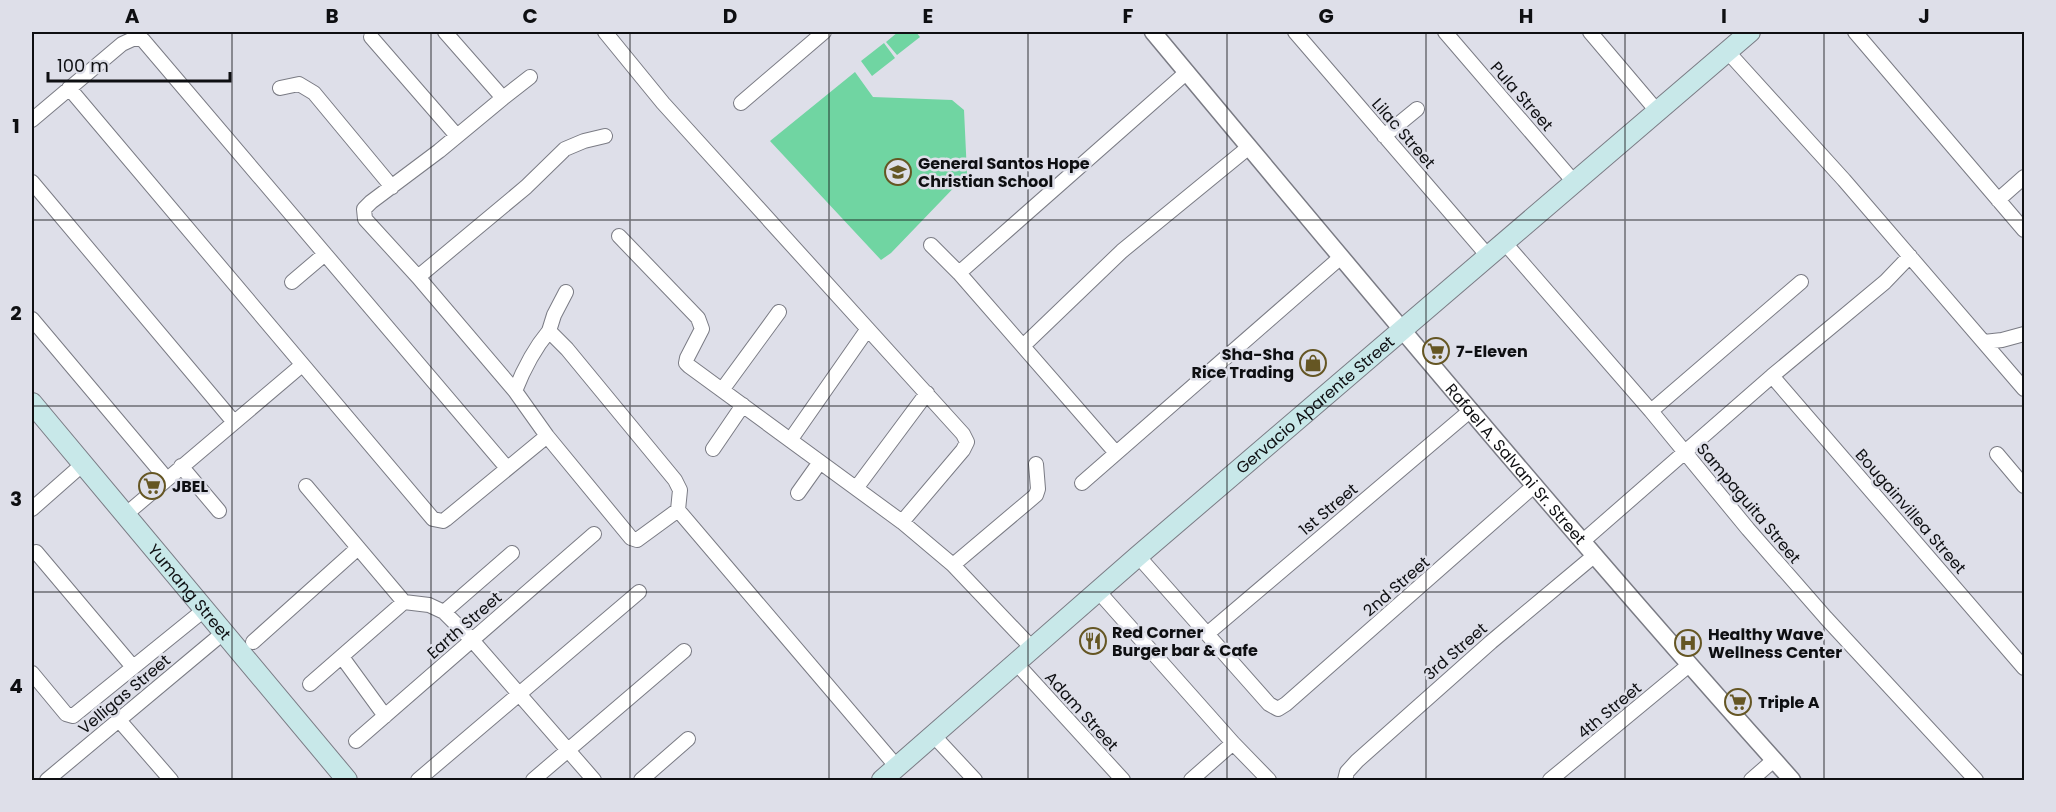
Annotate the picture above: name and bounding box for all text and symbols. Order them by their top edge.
text: A [125,2,140,30]
text: B [325,2,339,30]
text: C [522,2,538,30]
text: D [723,2,737,30]
text: E [923,2,933,30]
text: F [1123,2,1134,30]
text: G [1318,2,1334,30]
text: H [1519,2,1533,30]
text: I [1721,2,1727,30]
text: J [1918,2,1930,30]
scale bar [48,45,230,83]
text: 100 m [57,53,109,78]
street label: Pula Street [1485,57,1558,136]
street label: Lilac Street [1367,93,1441,174]
text: 1 [12,112,20,140]
place label: General Santos Hope Christian School [918,152,1090,193]
school or university icon: General Santos Hope Christian School [883,157,913,187]
text: 2 [10,299,22,327]
street label: Gervacio Aparente Street [1231,330,1399,479]
supermarket icon: 7-Eleven [1421,336,1451,366]
place label: 7-Eleven [1456,340,1528,363]
place label: Sha-Sha Rice Trading [1192,343,1294,384]
shop icon: Sha-Sha Rice Trading [1298,348,1328,378]
street label: Rafael A. Salvani Sr. Street [1440,378,1591,550]
street label: Sampaguita Street [1691,438,1806,569]
street label: Bougainvillea Street [1850,444,1971,579]
supermarket icon: JBEL [137,471,167,501]
place label: JBEL [172,475,208,498]
street label: 1st Street [1294,478,1363,541]
text: 3 [10,485,22,513]
street label: Yumang Street [142,539,236,645]
street label: 2nd Street [1358,551,1435,622]
street label: Earth Street [422,586,507,664]
street label: 3rd Street [1419,617,1492,685]
place label: Red Corner Burger bar & Cafe [1112,621,1258,662]
place label: Healthy Wave Wellness Center [1708,623,1842,664]
restaurant icon: Red Corner Burger bar & Cafe [1078,626,1108,656]
hospital icon: Healthy Wave Wellness Center [1673,628,1703,658]
street label: Velligas Street [73,649,175,740]
street label: Adam Street [1040,666,1124,756]
text: 4 [9,672,23,700]
street label: 4th Street [1572,677,1646,744]
supermarket icon: Triple A [1723,687,1753,717]
place label: Triple A [1758,691,1820,714]

